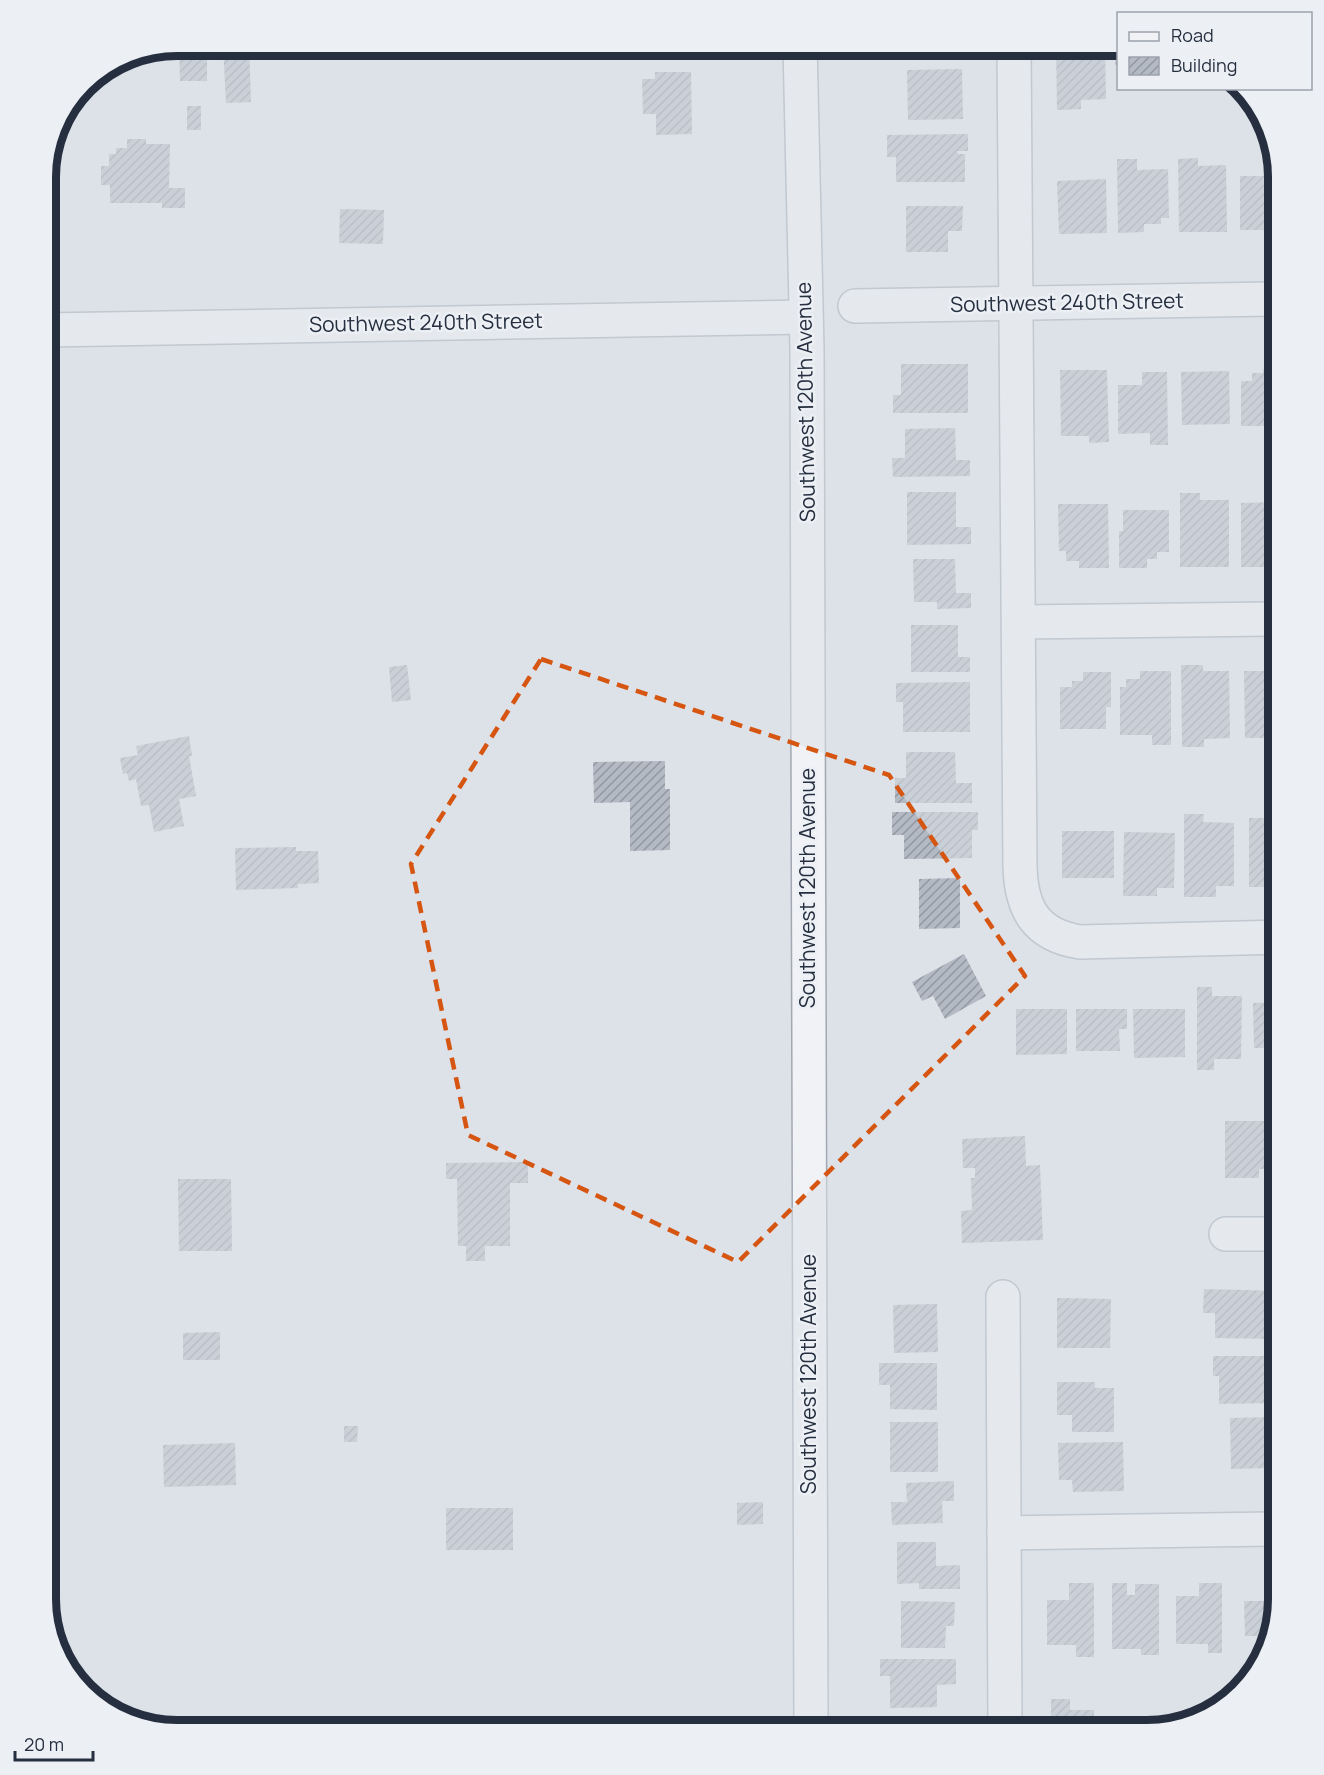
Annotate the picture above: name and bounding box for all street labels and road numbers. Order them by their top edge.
street label: Southwest 120th Avenue [789,282,821,522]
street label: Southwest 240th Street [950,286,1184,318]
street label: Southwest 240th Street [309,306,543,338]
street label: Southwest 120th Avenue [793,768,821,1008]
street label: Southwest 120th Avenue [794,1254,822,1494]

